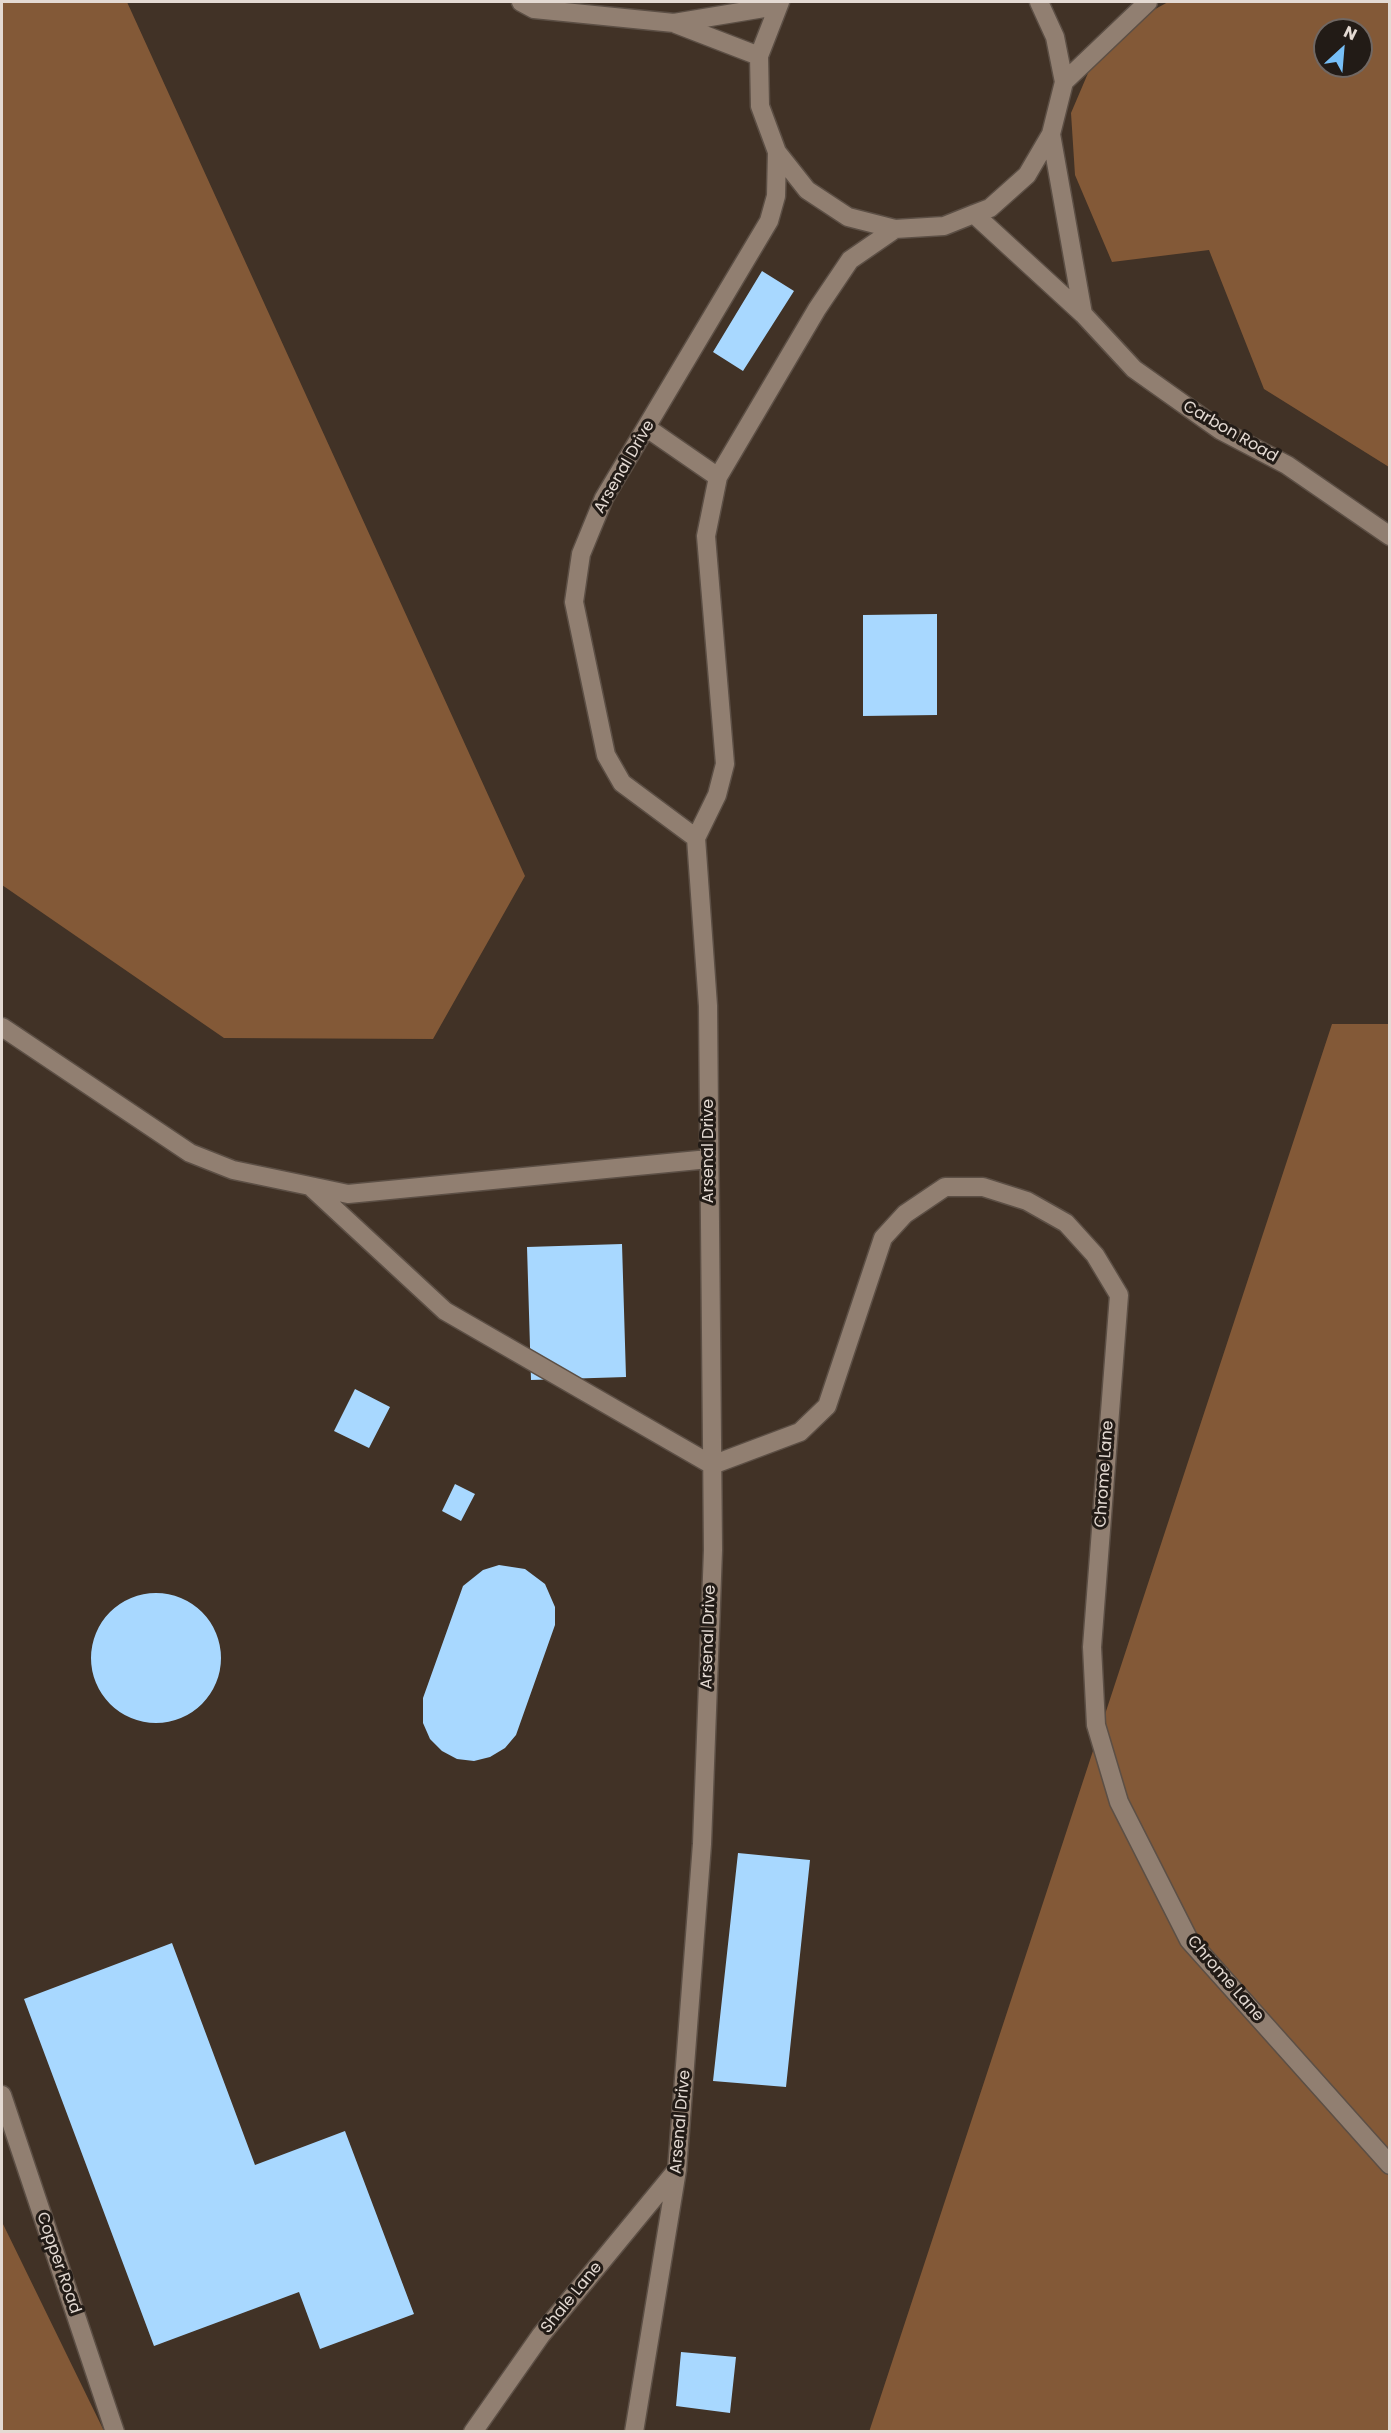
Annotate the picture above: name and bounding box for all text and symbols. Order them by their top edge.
north arrow [1313,18,1373,78]
text: N [1340,20,1361,46]
street label: Carbon Road [1179,397,1281,467]
street label: Arsenal Drive [591,417,659,517]
street label: Arsenal Drive [699,1099,719,1203]
street label: Chrome Lane [1092,1420,1118,1528]
street label: Arsenal Drive [698,1584,720,1690]
street label: Chrome Lane [1183,1932,1267,2026]
street label: Arsenal Drive [667,2069,695,2175]
street label: Copper Road [32,2210,84,2316]
street label: Shale Lane [537,2258,607,2338]

